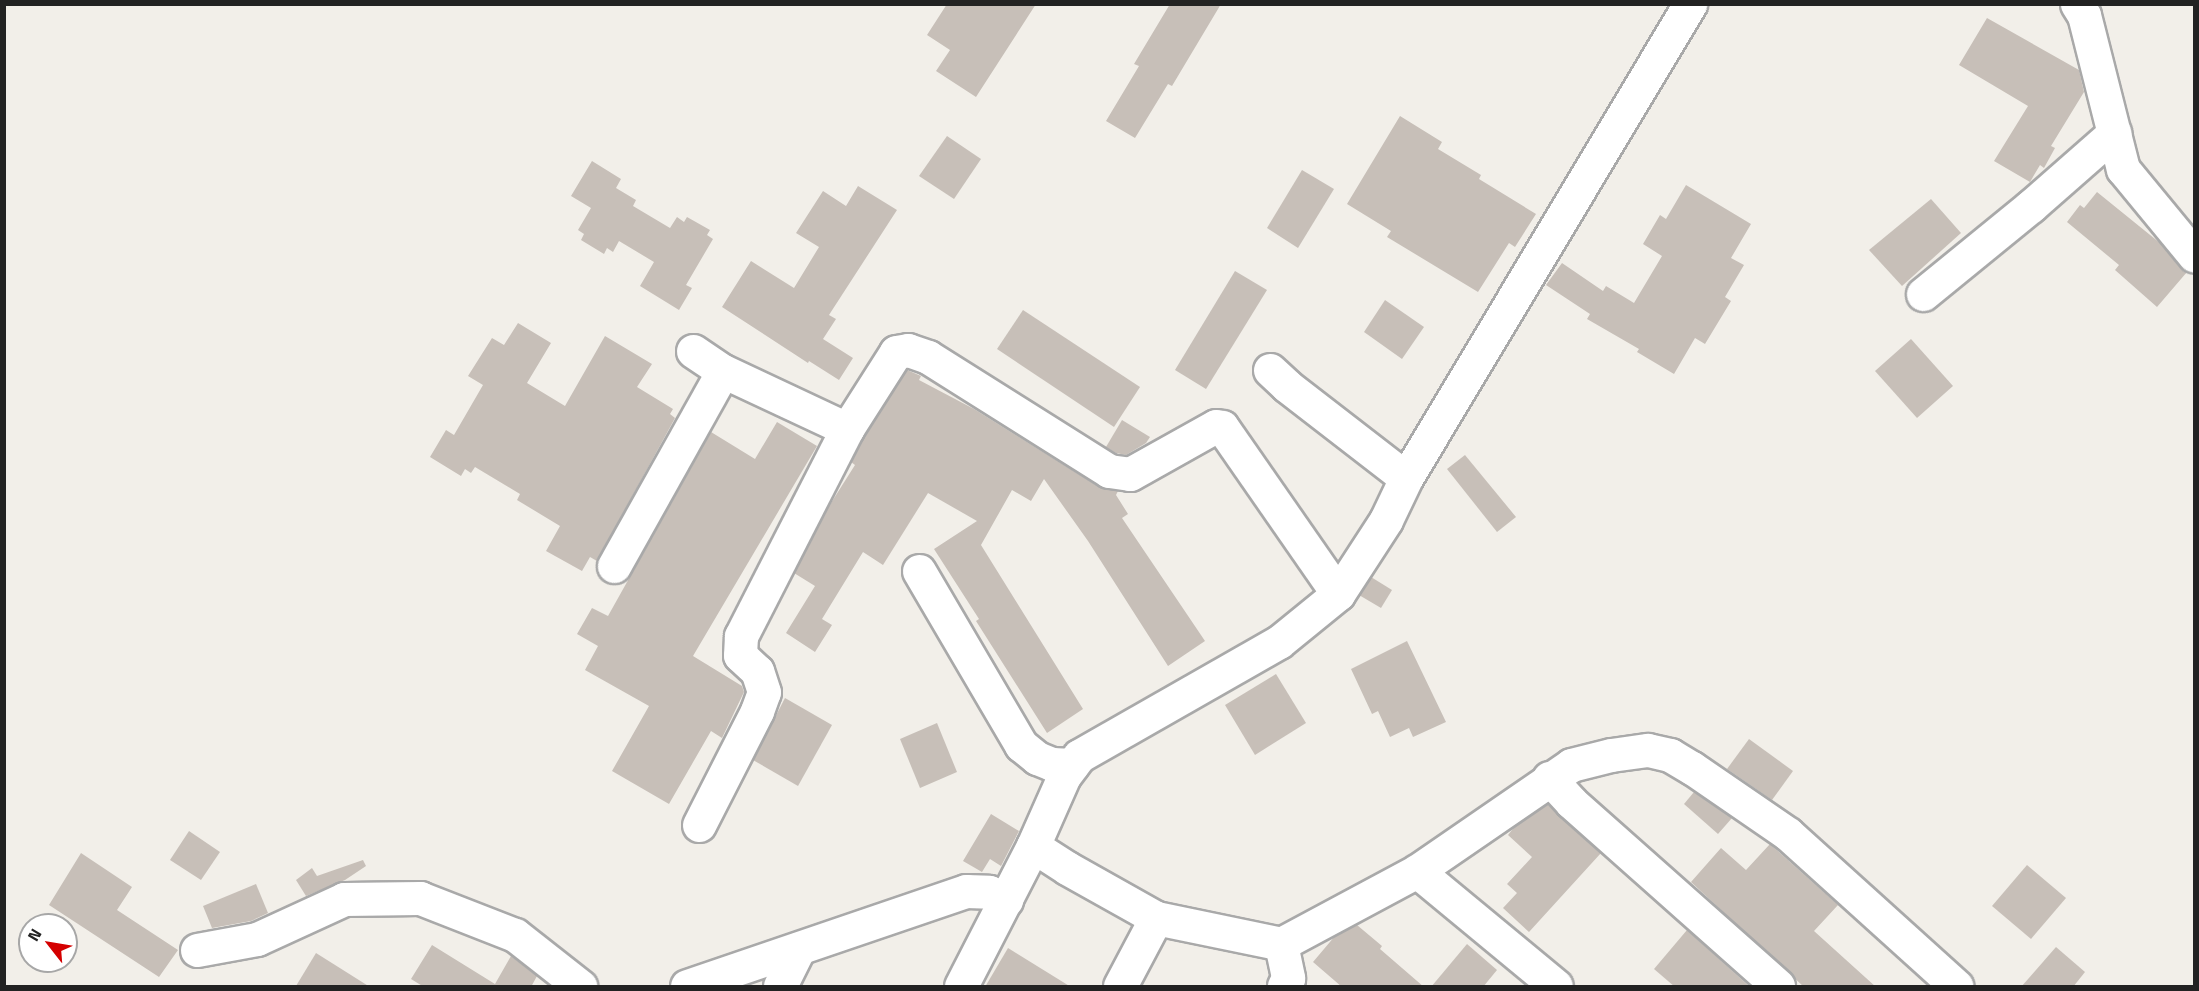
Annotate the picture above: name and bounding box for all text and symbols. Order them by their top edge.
north arrow [18,913,78,973]
text: N [21,924,47,946]

